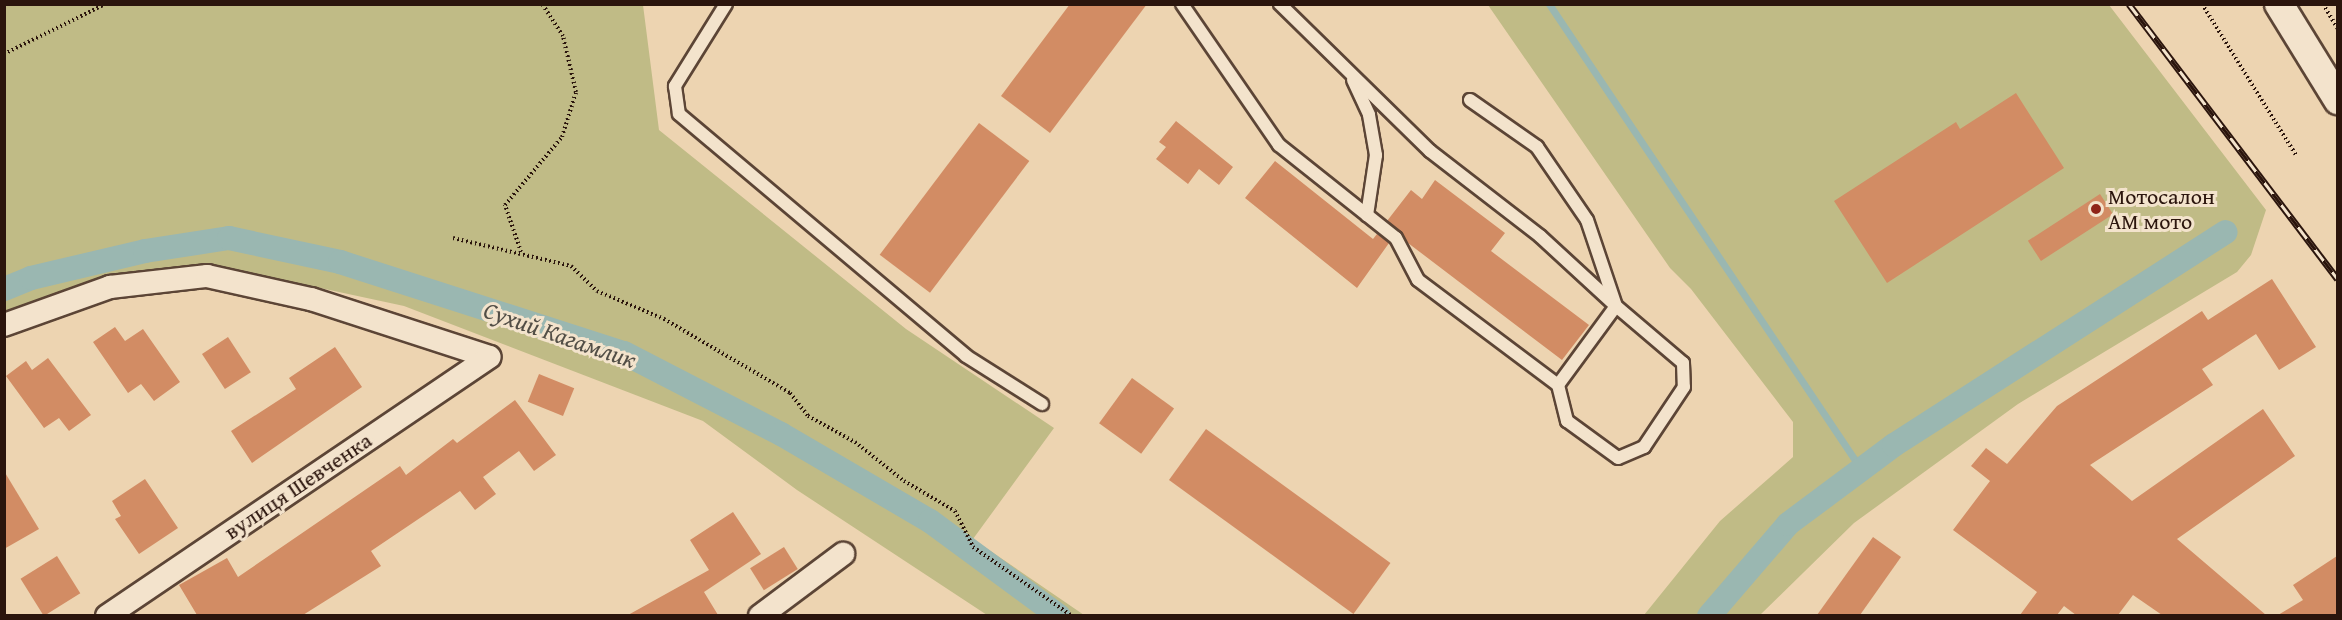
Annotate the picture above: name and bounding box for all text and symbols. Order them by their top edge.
place label: Мотосалон АМ мото [2108,183,2215,234]
marker: Мотосалон АМ мото [2089,202,2103,216]
water label: Сухий Кагамлик [480,295,640,375]
street label: вулиця Шевченка [219,427,377,545]

